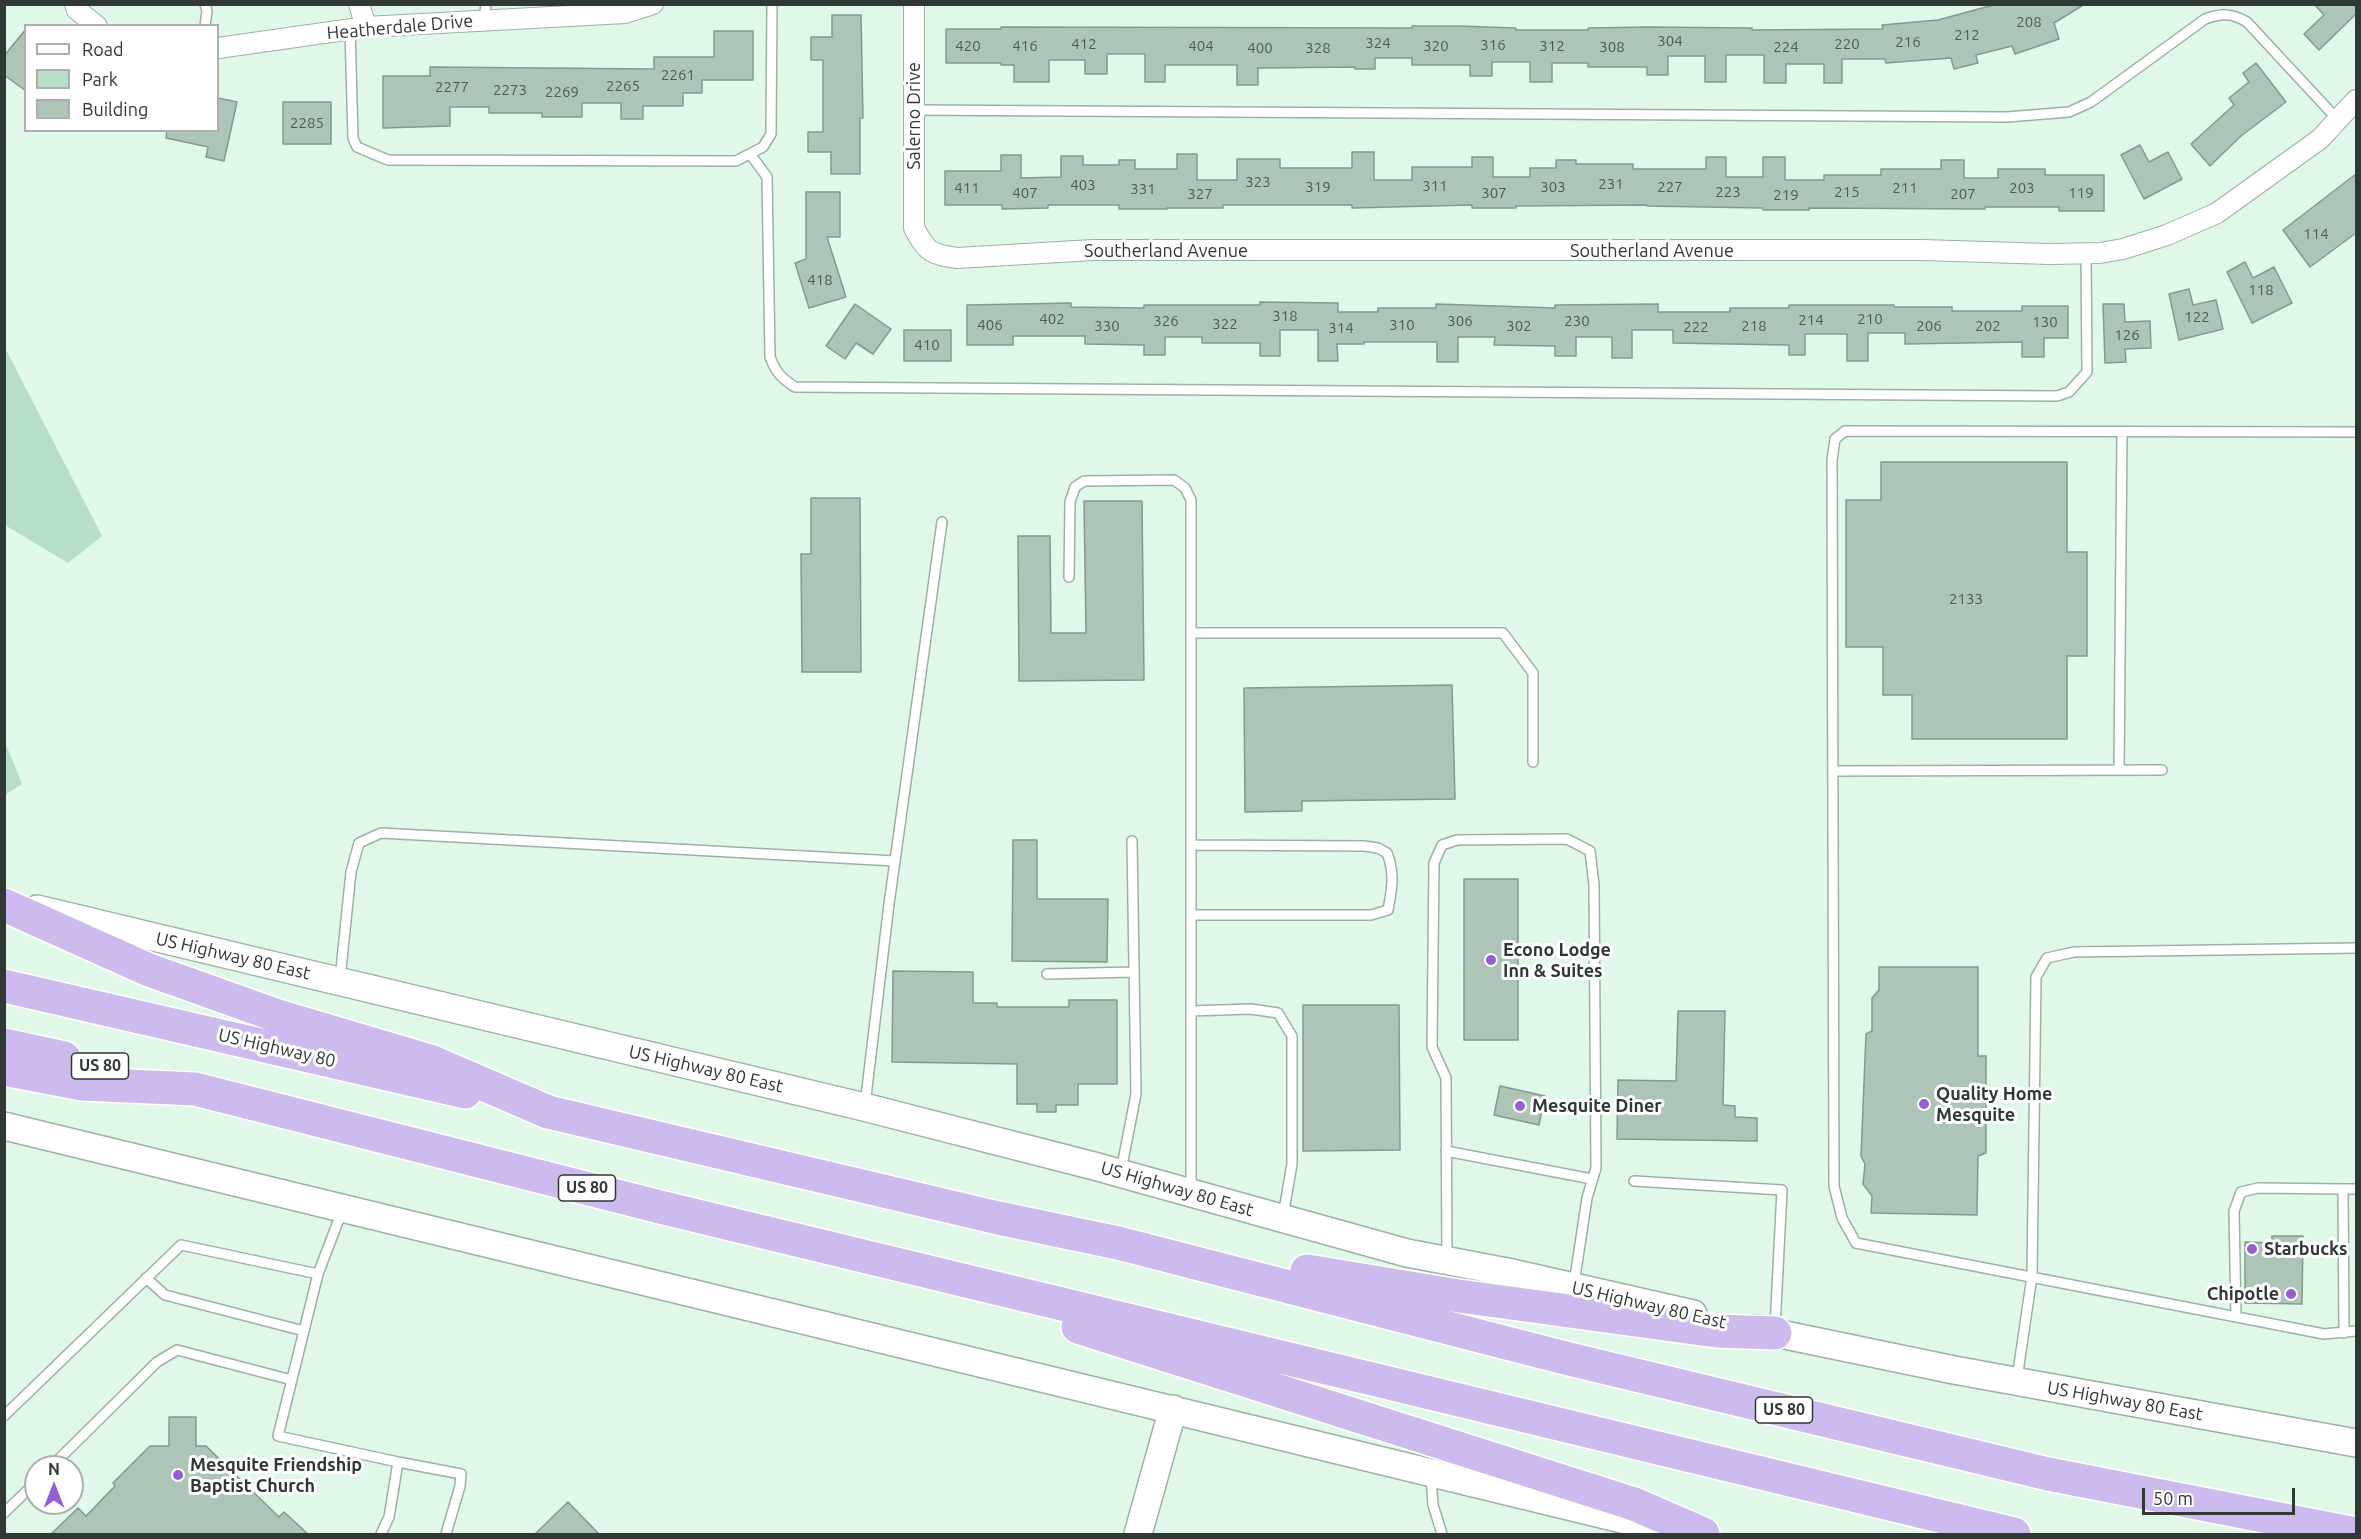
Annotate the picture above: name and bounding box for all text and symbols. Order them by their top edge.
street label: Heatherdale Drive [326,10,474,44]
house number: 208 [2016,13,2042,31]
legend [24,24,219,132]
house number: 212 [1954,26,1980,44]
house number: 304 [1657,32,1683,50]
house number: 216 [1895,33,1921,51]
house number: 324 [1365,34,1391,52]
house number: 412 [1071,35,1097,53]
house number: 220 [1834,35,1860,53]
house number: 316 [1480,36,1506,54]
house number: 420 [955,37,981,55]
house number: 416 [1012,37,1038,55]
house number: 404 [1188,37,1214,55]
house number: 320 [1423,37,1449,55]
house number: 312 [1539,37,1565,55]
house number: 308 [1599,38,1625,56]
house number: 224 [1773,38,1799,56]
text: Road [82,39,124,59]
house number: 400 [1247,39,1273,57]
house number: 328 [1305,39,1331,57]
street label: Salerno Drive [903,62,925,170]
house number: 2261 [661,66,695,84]
text: Park [82,69,118,89]
house number: 2265 [606,77,640,95]
house number: 2277 [435,78,469,96]
house number: 2273 [493,81,527,99]
house number: 2269 [545,83,579,101]
text: Building [82,99,148,119]
house number: 2285 [290,114,324,132]
house number: 323 [1245,173,1271,191]
house number: 231 [1598,175,1624,193]
house number: 403 [1070,176,1096,194]
house number: 311 [1422,177,1448,195]
house number: 319 [1305,178,1331,196]
house number: 303 [1540,178,1566,196]
house number: 227 [1657,178,1683,196]
house number: 411 [954,179,980,197]
house number: 211 [1892,179,1918,197]
house number: 203 [2009,179,2035,197]
house number: 331 [1130,180,1156,198]
house number: 223 [1715,183,1741,201]
house number: 215 [1834,183,1860,201]
house number: 407 [1012,184,1038,202]
house number: 307 [1481,184,1507,202]
house number: 119 [2068,184,2094,202]
house number: 327 [1187,185,1213,203]
house number: 207 [1950,185,1976,203]
house number: 219 [1773,186,1799,204]
house number: 114 [2303,225,2329,243]
street label: Southerland Avenue [1084,240,1248,262]
street label: Southerland Avenue [1570,240,1734,262]
house number: 418 [807,271,833,289]
house number: 118 [2248,281,2274,299]
house number: 318 [1272,307,1298,325]
house number: 122 [2184,308,2210,326]
house number: 402 [1039,310,1065,328]
house number: 210 [1857,310,1883,328]
house number: 214 [1798,311,1824,329]
house number: 326 [1153,312,1179,330]
house number: 306 [1447,312,1473,330]
house number: 230 [1564,312,1590,330]
house number: 130 [2032,313,2058,331]
house number: 322 [1212,315,1238,333]
house number: 406 [977,316,1003,334]
house number: 310 [1389,316,1415,334]
house number: 330 [1094,317,1120,335]
house number: 302 [1506,317,1532,335]
house number: 218 [1741,317,1767,335]
house number: 206 [1916,317,1942,335]
house number: 202 [1975,317,2001,335]
house number: 222 [1683,318,1709,336]
house number: 314 [1328,319,1354,337]
house number: 126 [2114,326,2140,344]
house number: 410 [914,336,940,354]
house number: 2133 [1949,590,1983,608]
street label: US Highway 80 East [154,928,312,984]
place label: Econo Lodge Inn & Suites [1503,939,1611,982]
marker: Econo Lodge Inn & Suites [1484,953,1498,967]
street label: US Highway 80 [216,1024,338,1072]
street label: US Highway 80 East [627,1041,785,1097]
road number: US 80 [72,1053,128,1079]
place label: Quality Home Mesquite [1936,1083,2052,1126]
place label: Mesquite Diner [1532,1095,1662,1117]
marker: Quality Home Mesquite [1917,1097,1931,1111]
marker: Mesquite Diner [1513,1099,1527,1113]
street label: US Highway 80 East [1098,1157,1256,1221]
road number: US 80 [558,1175,616,1201]
place label: Starbucks [2264,1238,2348,1260]
marker: Starbucks [2245,1242,2259,1256]
street label: US Highway 80 East [1570,1277,1728,1333]
place label: Chipotle [2207,1283,2279,1305]
marker: Chipotle [2284,1287,2298,1301]
street label: US Highway 80 East [2045,1377,2205,1425]
road number: US 80 [1756,1397,1812,1423]
place label: Mesquite Friendship Baptist Church [190,1454,362,1496]
north arrow [24,1455,84,1515]
text: N [48,1460,60,1478]
marker: Mesquite Friendship Baptist Church [171,1468,185,1482]
scale bar [2145,1476,2298,1514]
text: 50 m [2153,1488,2193,1508]

